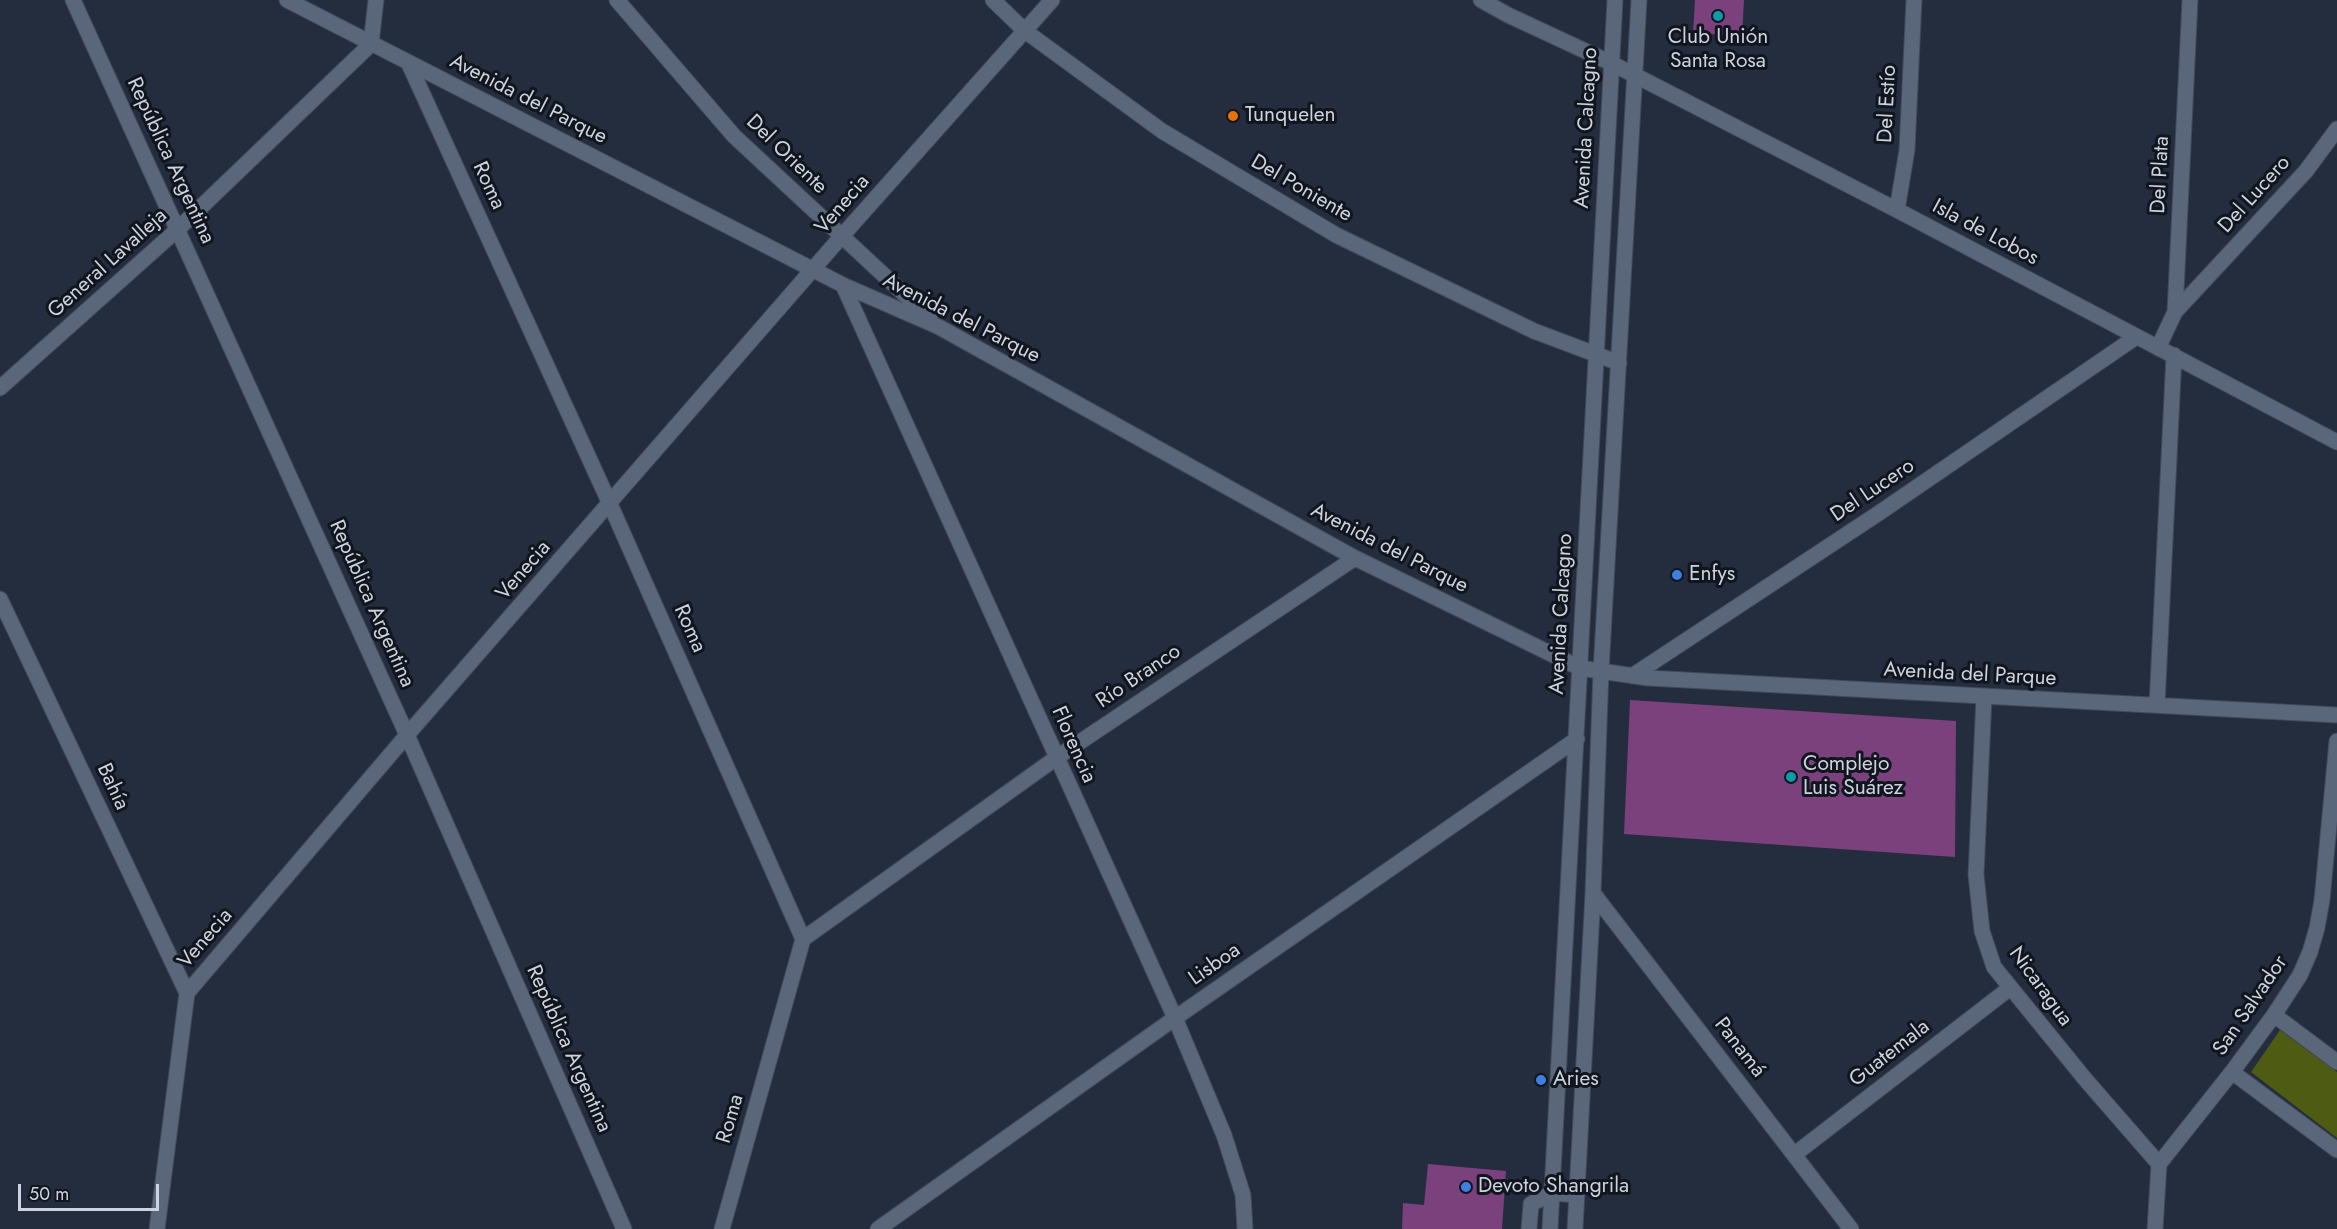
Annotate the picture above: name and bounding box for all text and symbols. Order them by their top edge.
marker: Club Unión Santa Rosa [1711,9,1725,23]
place label: Club Unión Santa Rosa [1668,25,1768,75]
street label: Avenida Calcagno [1570,47,1604,209]
street label: Avenida del Parque [445,50,611,150]
street label: Del Estío [1873,64,1903,144]
street label: República Argentina [120,74,220,248]
place label: Tunquelen [1245,103,1336,129]
marker: Tunquelen [1226,109,1240,123]
street label: Del Oriente [740,110,832,200]
street label: Del Plata [2146,135,2176,215]
street label: Del Poniente [1246,150,1356,228]
street label: Del Lucero [2214,151,2296,239]
street label: Roma [466,158,510,214]
street label: Venecia [810,170,876,240]
street label: Isla de Lobos [1928,194,2042,272]
street label: General Lavalleja [43,204,173,324]
street label: Avenida del Parque [878,269,1044,369]
street label: Del Lucero [1826,454,1920,528]
street label: Avenida del Parque [1306,499,1472,599]
street label: República Argentina [323,516,419,692]
street label: Avenida Calcagno [1545,533,1579,695]
street label: Venecia [491,536,557,606]
place label: Enfys [1689,562,1735,588]
marker: Enfys [1670,568,1684,582]
street label: Roma [667,601,711,657]
street label: Río Branco [1092,640,1186,714]
street label: Avenida del Parque [1883,658,2057,692]
street label: Florencia [1045,703,1101,787]
place label: Complejo Luis Suárez [1803,752,1903,802]
street label: Bahía [90,760,134,814]
marker: Complejo Luis Suárez [1784,770,1798,784]
street label: Venecia [173,904,239,974]
street label: Lisboa [1184,938,1246,992]
street label: Nicaragua [2003,942,2077,1032]
street label: San Salvador [2208,951,2294,1061]
street label: República Argentina [520,961,616,1137]
street label: Panamá [1708,1013,1770,1083]
street label: Guatemala [1845,1015,1935,1093]
place label: Aries [1553,1067,1599,1093]
marker: Aries [1534,1073,1548,1087]
street label: Roma [712,1092,750,1146]
scale bar [21,1172,162,1210]
place label: Devoto Shangrila [1478,1174,1629,1200]
marker: Devoto Shangrila [1459,1180,1473,1194]
text: 50 m [29,1181,69,1207]

